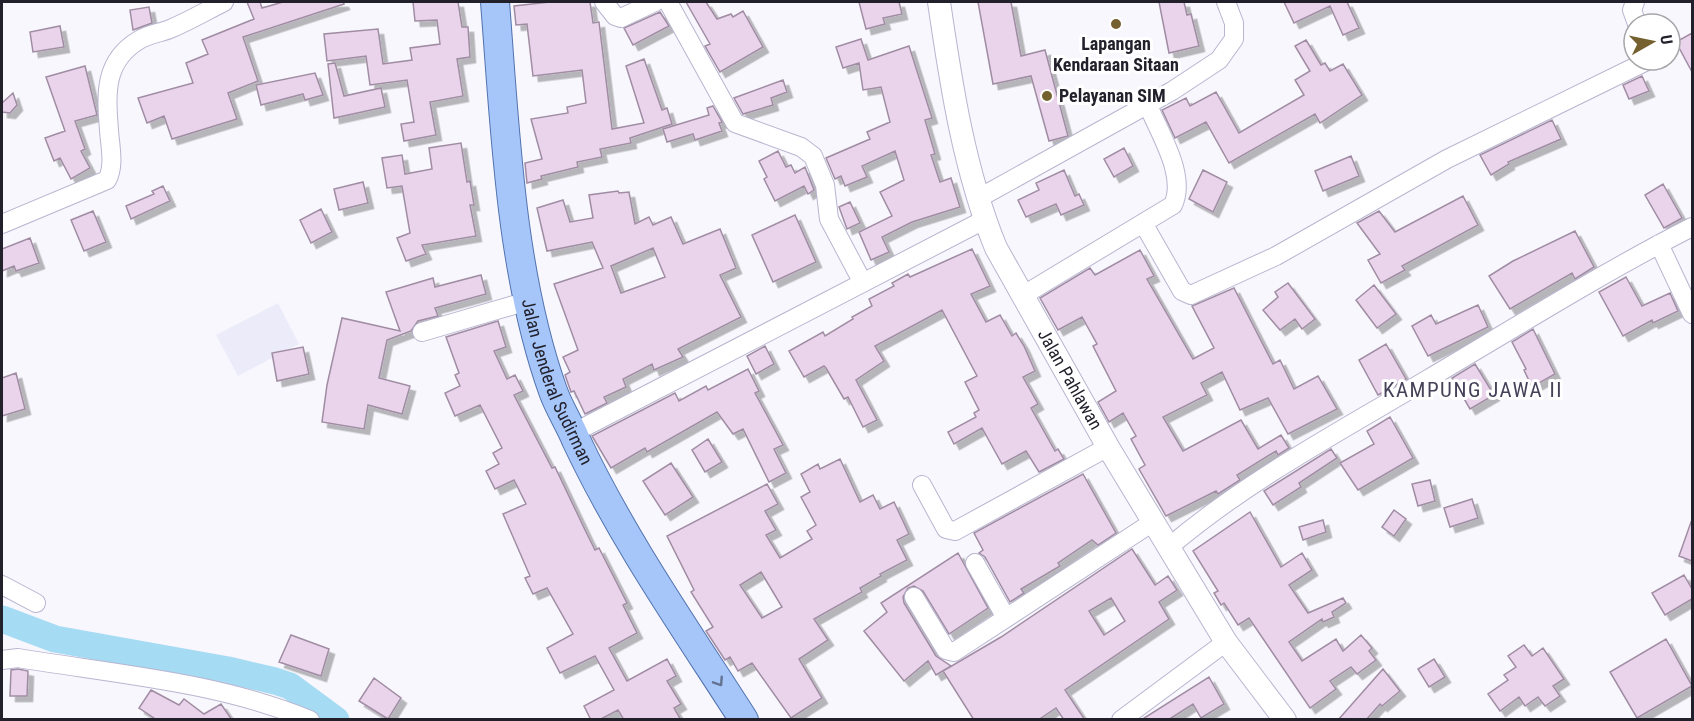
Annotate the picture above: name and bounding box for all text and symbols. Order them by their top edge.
north arrow [1622,12,1682,72]
marker: Lapangan Kendaraan Sitaan [1109,17,1123,31]
place label: Lapangan Kendaraan Sitaan [1053,33,1179,75]
text: U [1656,34,1676,46]
place label: Pelayanan SIM [1059,85,1166,106]
marker: Pelayanan SIM [1040,89,1054,103]
street label: Jalan Jenderal Sudirman [518,297,597,468]
street label: Jalan Pahlawan [1034,325,1107,433]
district label: KAMPUNG JAWA II [1383,378,1563,402]
one-way arrow [712,676,724,686]

